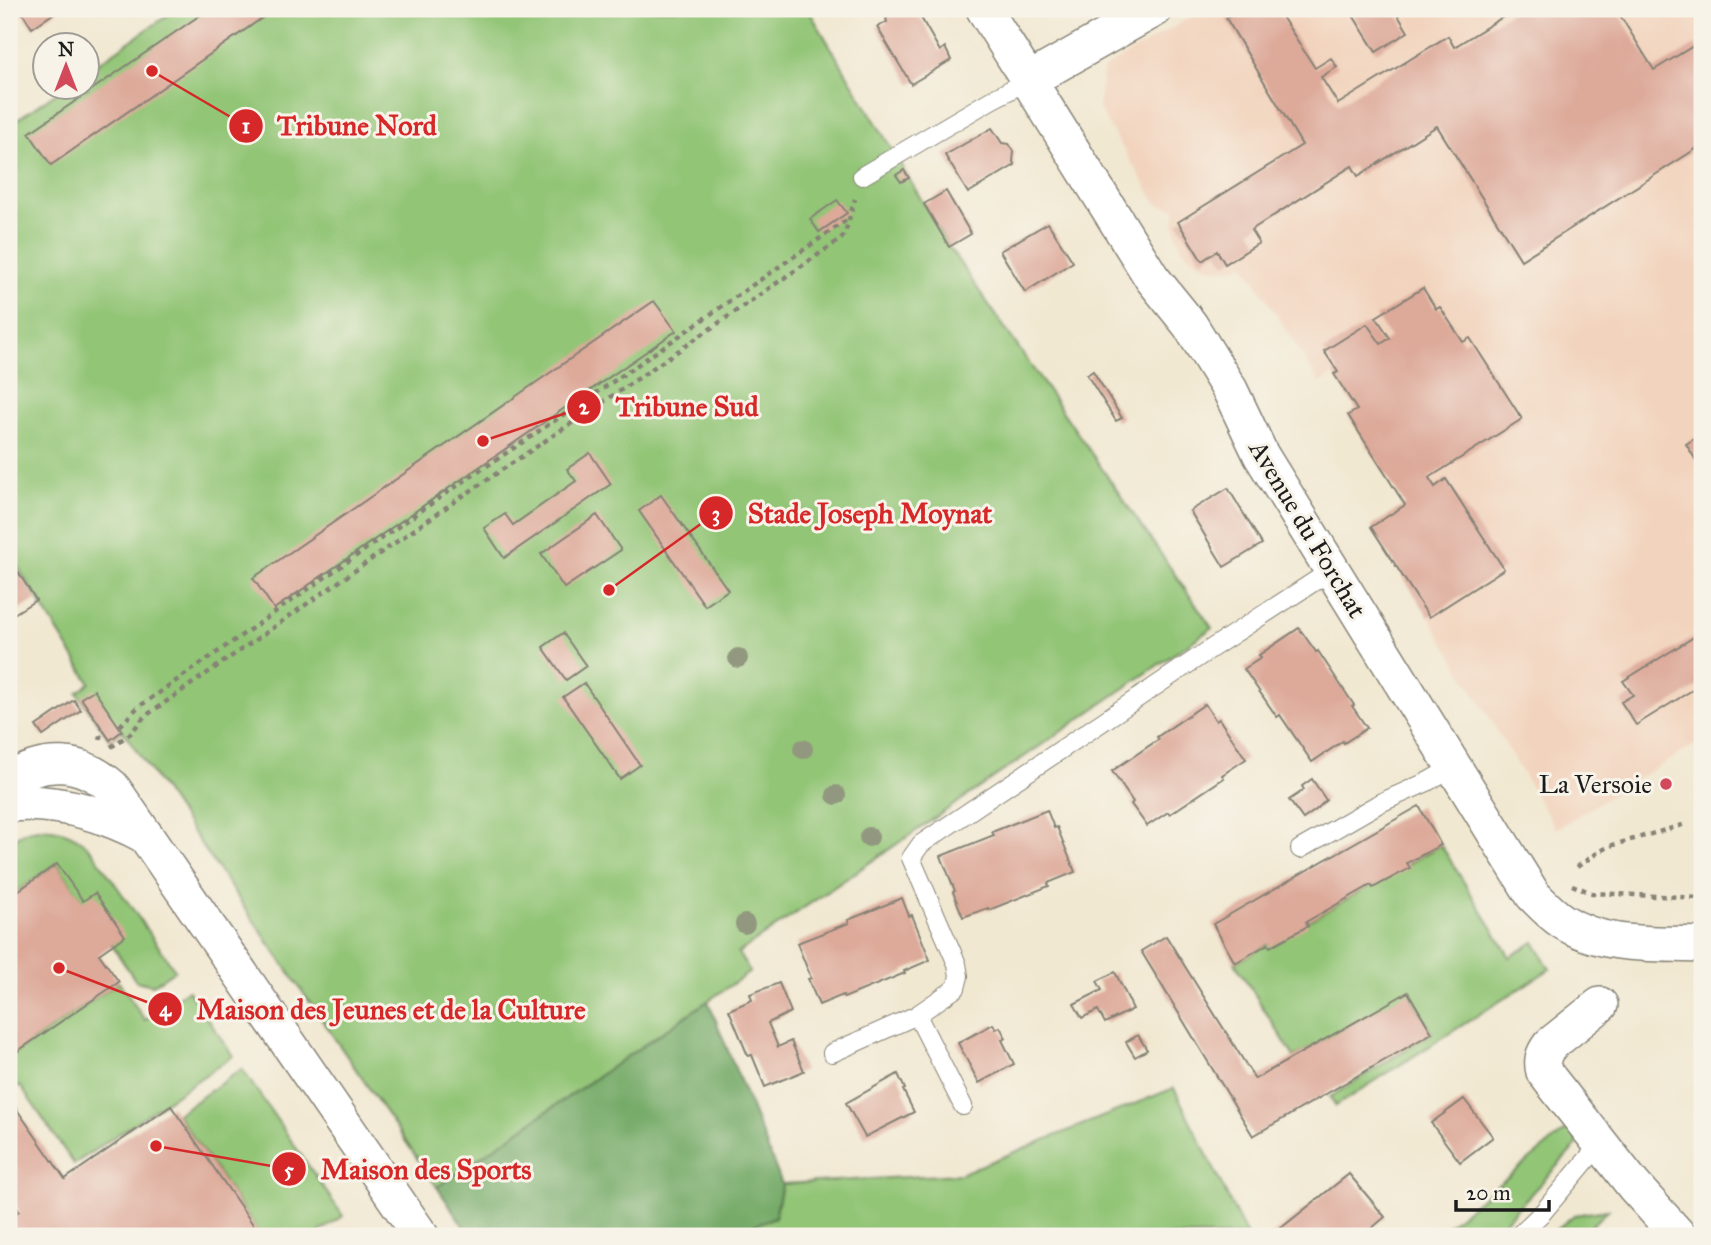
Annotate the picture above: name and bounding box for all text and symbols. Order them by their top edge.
north arrow [32,32,102,102]
text: N [58,38,74,61]
callout: Tribune Nord [228,101,451,150]
text: Tribune Nord [277,108,438,143]
text: 1 [242,113,250,139]
callout: Tribune Sud [567,382,773,431]
text: Tribune Sud [616,389,759,424]
text: 2 [579,394,590,420]
street label: Avenue du Forchat [1242,434,1373,623]
callout: Stade Joseph Moynat [698,489,1006,538]
text: Stade Joseph Moynat [748,496,992,531]
text: 3 [712,501,720,527]
place label: La Versoie [1539,768,1652,800]
marker: La Versoie [1658,776,1674,792]
callout: Maison des Jeunes et de la Culture [147,984,600,1033]
text: Maison des Jeunes et de la Culture [196,992,586,1027]
text: 4 [159,996,172,1022]
callout: Maison des Sports [271,1145,546,1194]
text: Maison des Sports [320,1152,532,1187]
text: 5 [284,1157,294,1183]
scale bar [1456,1168,1548,1212]
text: 20 m [1466,1180,1511,1206]

